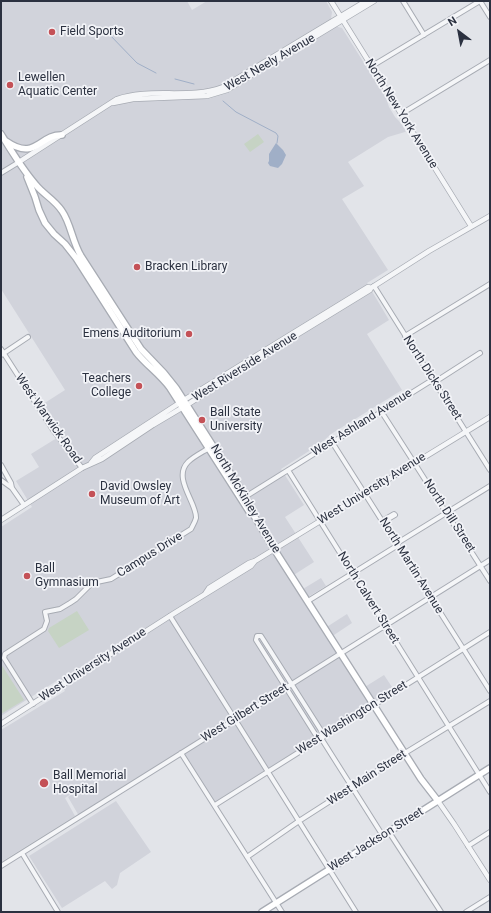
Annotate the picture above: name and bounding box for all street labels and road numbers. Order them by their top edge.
street label: West Neely Avenue [222,31,318,95]
street label: North New York Avenue [361,57,441,171]
street label: West Riverside Avenue [190,329,300,405]
street label: North Dicks Street [399,333,465,423]
street label: West Warwick Road [12,372,84,466]
street label: West Ashland Avenue [309,386,415,460]
street label: North McKinley Avenue [207,442,283,556]
street label: West University Avenue [315,450,429,528]
street label: North Dill Street [420,477,478,555]
street label: North Martin Avenue [376,515,446,617]
street label: Campus Drive [115,529,185,581]
street label: North Calvert Street [334,549,402,647]
street label: West University Avenue [37,625,149,705]
street label: West Washington Street [294,678,410,758]
street label: West Gilbert Street [199,680,291,746]
street label: West Main Street [325,747,409,809]
street label: West Jackson Street [326,805,426,875]

